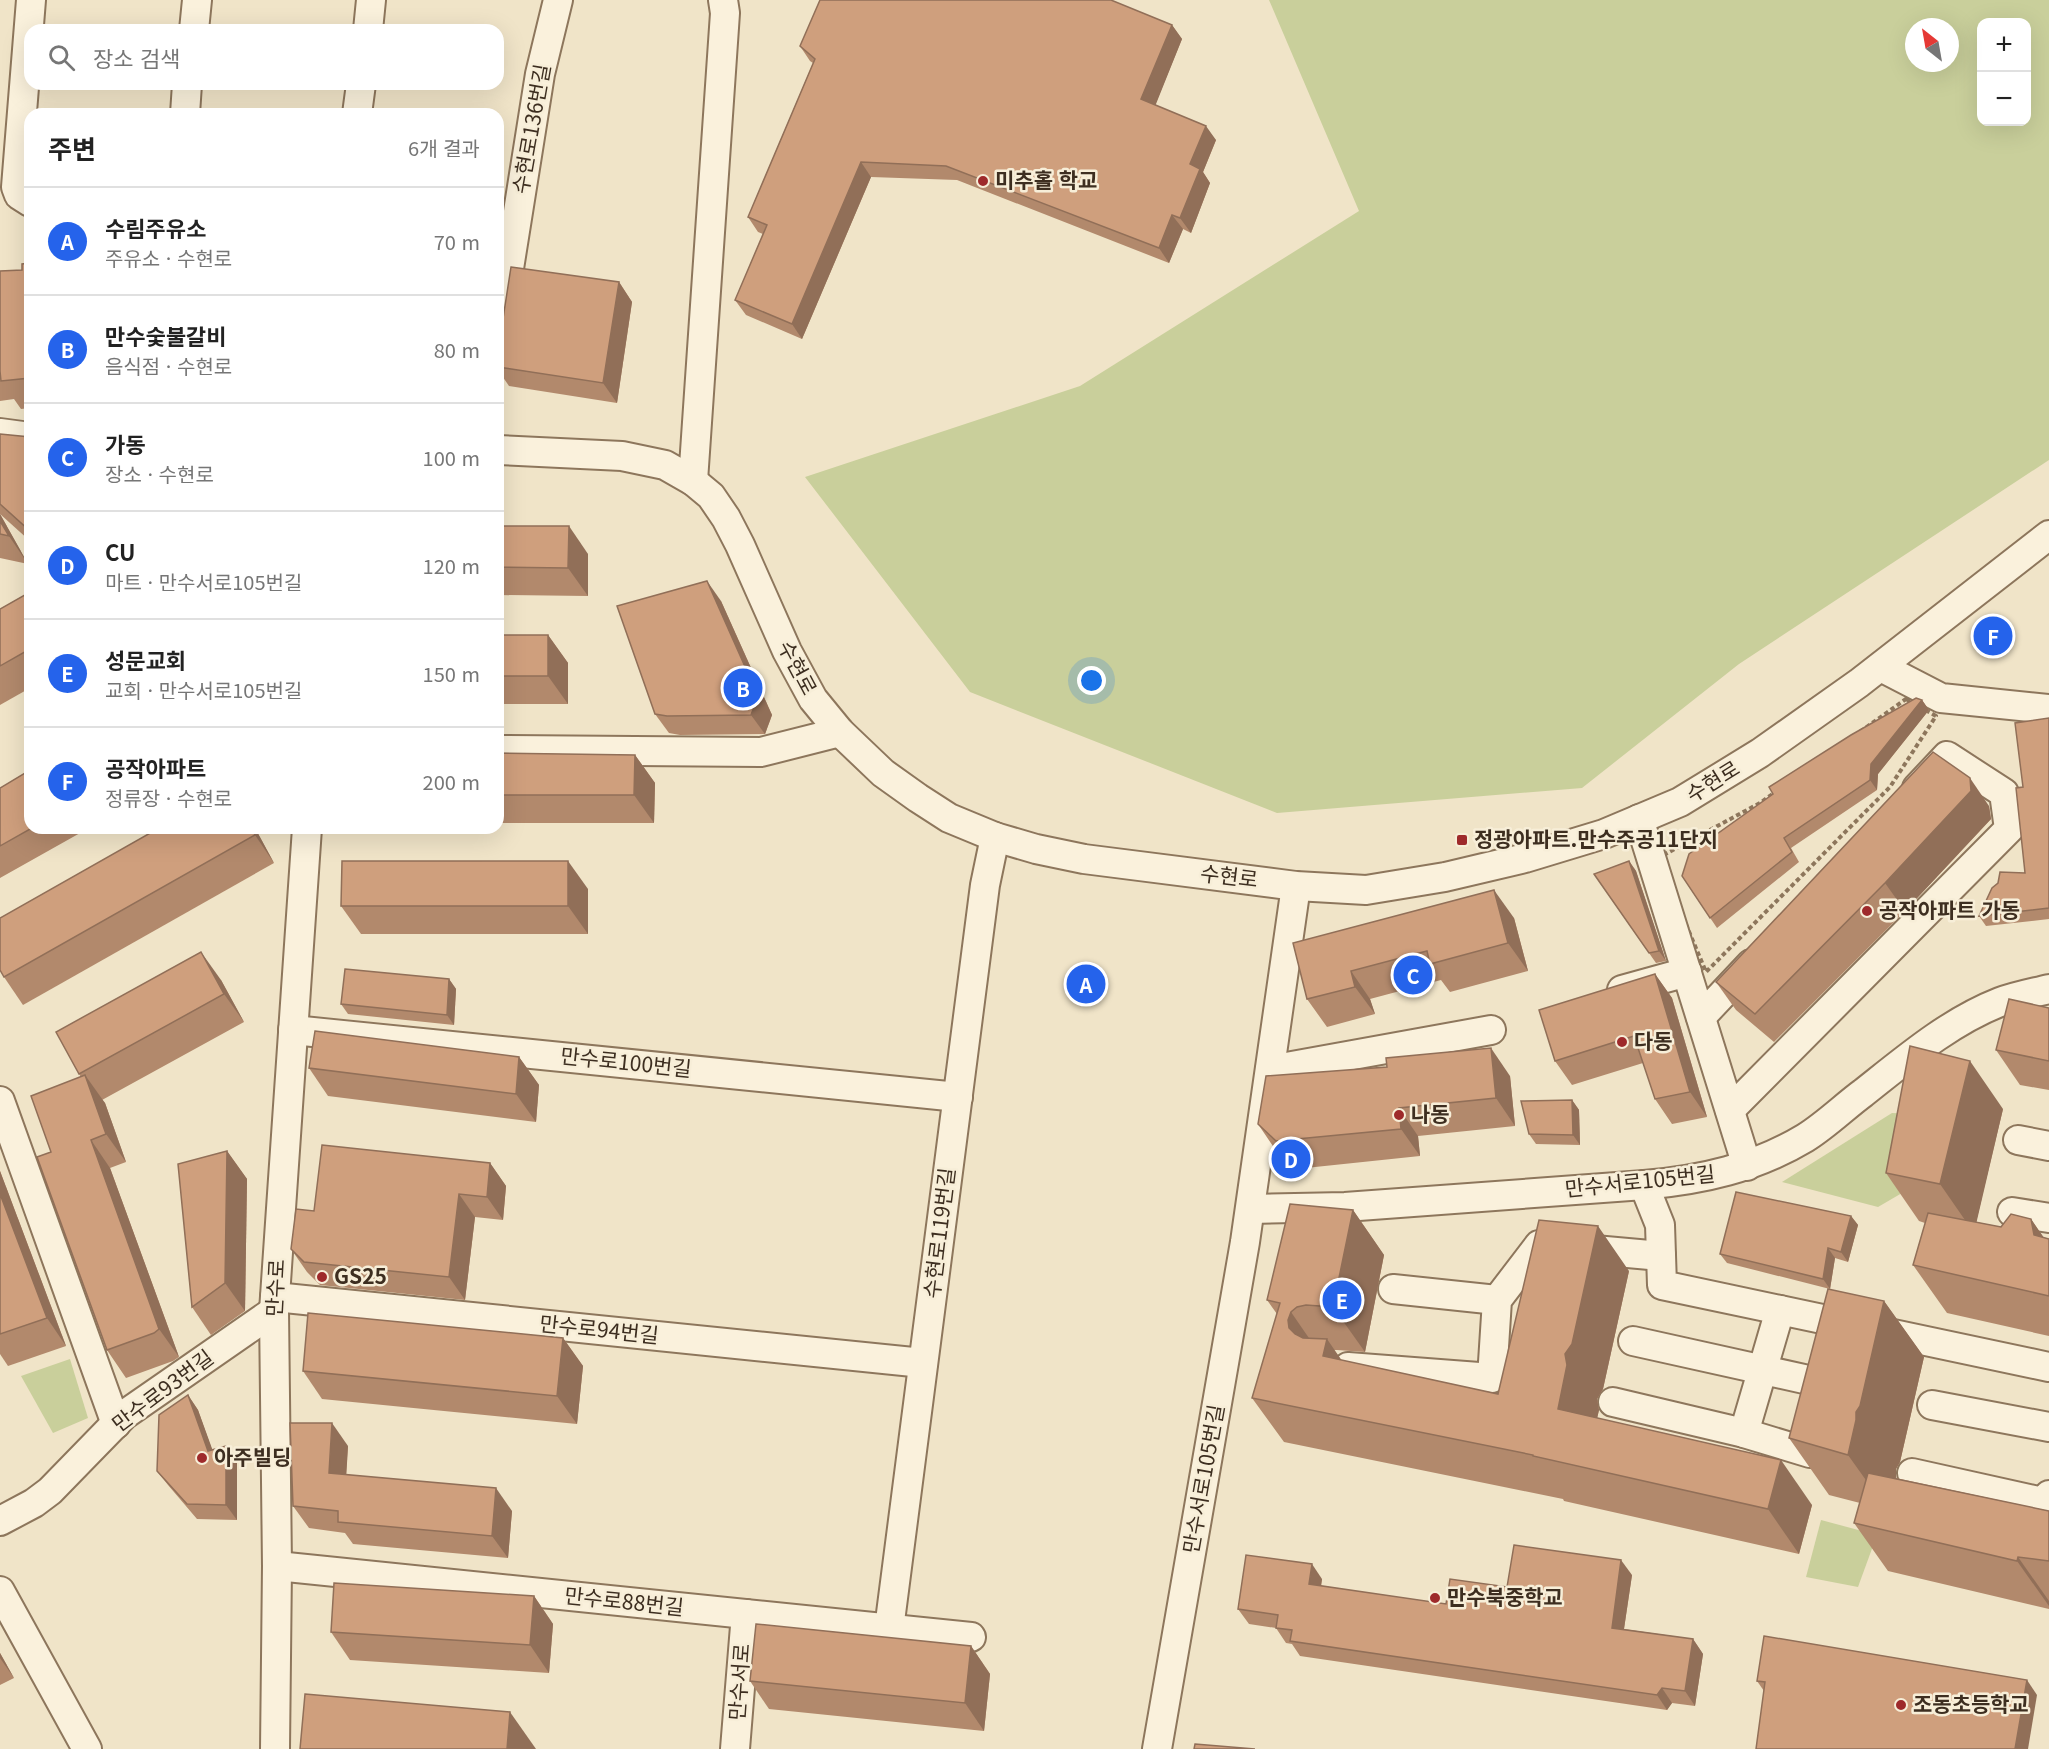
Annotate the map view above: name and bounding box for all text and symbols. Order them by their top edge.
north arrow [1905,18,1959,72]
map controls [1977,18,2031,126]
button: + [1977,18,2031,72]
search box [24,24,504,90]
icon: search [45,41,78,74]
text: 장소 검색 [93,41,180,73]
street label: 수현로136번길 [504,61,556,196]
button: − [1977,72,2031,126]
text: 주변 [48,129,96,166]
text: 6개 결과 [408,133,480,162]
place label: 미추홀 학교 [995,164,1097,194]
marker: 미추홀 학교 [976,174,990,188]
text: 수림주유소 [105,211,206,243]
text: A [61,227,74,256]
text: 70 m [434,227,480,256]
text: 주유소 · 수현로 [105,243,232,272]
text: 만수숯불갈비 [105,319,226,351]
text: B [61,335,74,364]
text: 80 m [434,335,480,364]
text: 음식점 · 수현로 [105,351,232,380]
text: 가동 [105,427,145,459]
text: C [61,443,74,472]
text: 100 m [423,443,480,472]
text: 장소 · 수현로 [105,459,214,488]
text: CU [105,535,135,567]
text: D [60,551,75,580]
text: 120 m [423,551,480,580]
text: 마트 · 만수서로105번길 [105,567,302,596]
pin: F [1974,614,2012,658]
street label: 수현로 [772,634,826,700]
text: 성문교회 [105,643,186,675]
text: E [61,659,74,688]
text: 150 m [423,659,480,688]
pin: B [724,666,762,710]
your location [1077,666,1106,695]
text: 교회 · 만수서로105번길 [105,675,302,704]
text: 공작아파트 [105,751,206,783]
street label: 수현로 [1679,752,1744,808]
text: F [62,767,73,796]
text: 200 m [423,767,480,796]
text: 정류장 · 수현로 [105,783,232,812]
place label: 정광아파트.만수주공11단지 [1474,823,1718,853]
marker: 정광아파트.만수주공11단지 [1455,833,1469,847]
street label: 수현로 [1199,857,1260,893]
place label: 공작아파트 가동 [1879,894,2020,924]
marker: 공작아파트 가동 [1860,904,1874,918]
pin: C [1394,952,1432,998]
pin: A [1066,962,1106,1006]
place label: 다동 [1634,1025,1673,1055]
marker: 다동 [1615,1035,1629,1049]
street label: 만수로100번길 [559,1039,693,1083]
place label: 나동 [1411,1098,1450,1128]
marker: 나동 [1392,1108,1406,1122]
pin: D [1272,1136,1310,1182]
street label: 만수서로105번길 [1563,1157,1716,1203]
street label: 수현로119번길 [915,1166,961,1300]
street label: 만수로 [258,1258,290,1318]
place label: GS25 [334,1260,387,1290]
marker: GS25 [315,1270,329,1284]
pin: E [1322,1278,1362,1322]
street label: 만수로94번길 [538,1307,660,1349]
street label: 만수로93번길 [105,1341,219,1437]
street label: 만수서로105번길 [1174,1402,1230,1556]
place label: 아주빌딩 [214,1441,291,1471]
marker: 아주빌딩 [195,1451,209,1465]
street label: 만수로88번길 [563,1579,685,1621]
place label: 만수북중학교 [1447,1581,1563,1611]
marker: 만수북중학교 [1428,1591,1442,1605]
street label: 만수서로 [720,1642,756,1721]
place label: 조동초등학교 [1913,1688,2029,1718]
marker: 조동초등학교 [1894,1698,1908,1712]

